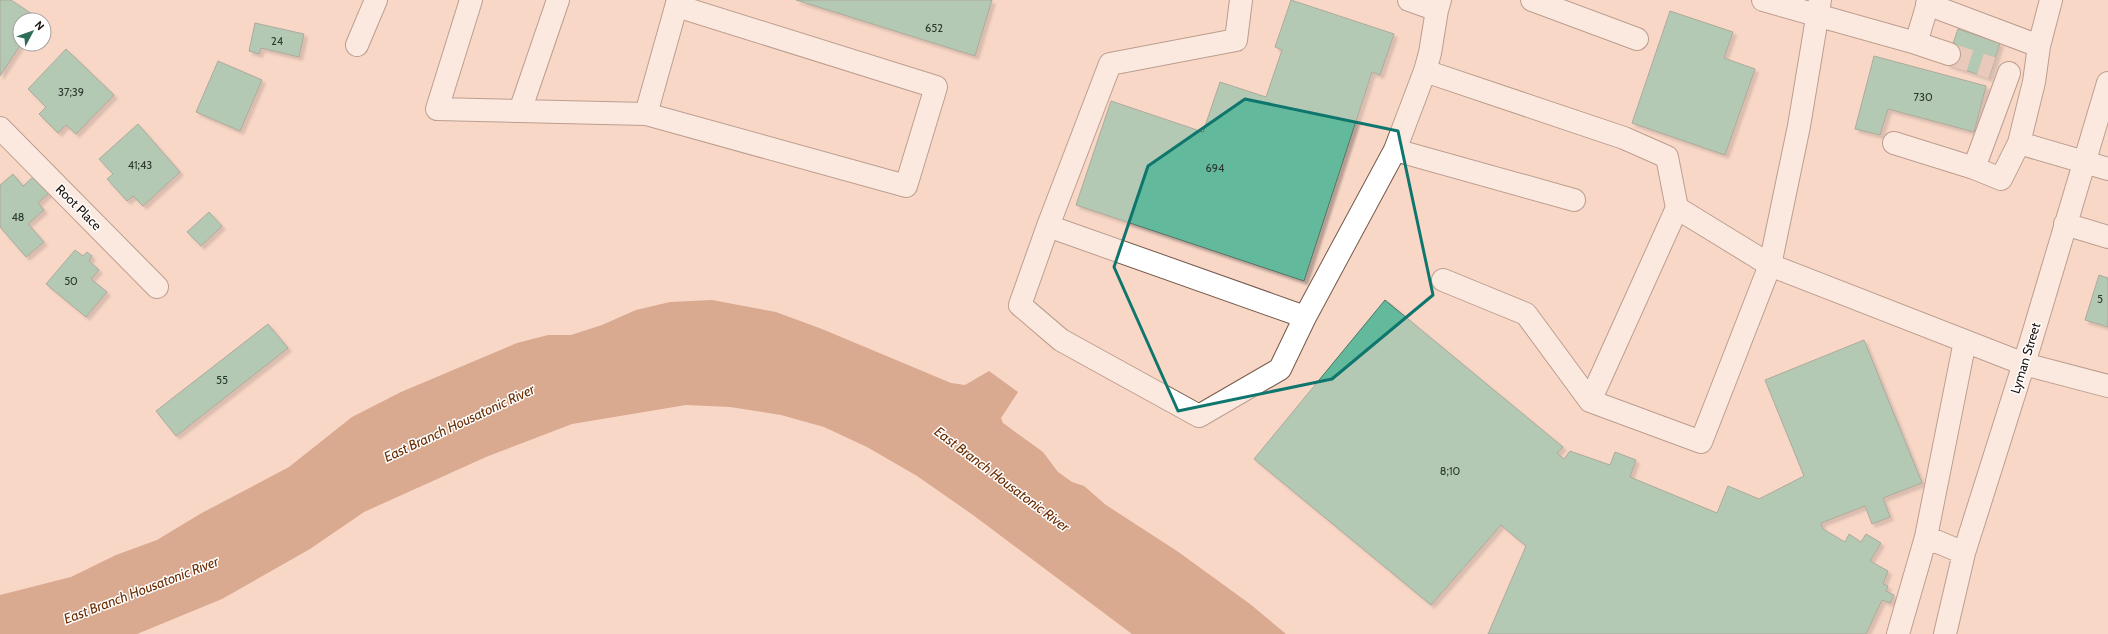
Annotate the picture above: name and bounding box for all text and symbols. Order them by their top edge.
north arrow [12,12,52,52]
text: N [32,18,47,33]
house number: 652 [925,21,943,35]
house number: 24 [271,34,284,48]
house number: 37;39 [58,85,84,99]
house number: 730 [1913,90,1933,104]
house number: 41;43 [128,158,152,172]
house number: 694 [1206,161,1225,175]
street label: Root Place [53,181,105,233]
house number: 48 [11,210,25,224]
house number: 50 [64,274,78,288]
house number: 5 [2097,292,2103,306]
street label: Lyman Street [2007,320,2044,395]
house number: 55 [216,373,228,387]
water label: East Branch Housatonic River [381,380,538,466]
water label: East Branch Housatonic River [931,422,1074,536]
house number: 8;10 [1440,464,1460,478]
water label: East Branch Housatonic River [61,552,222,628]

